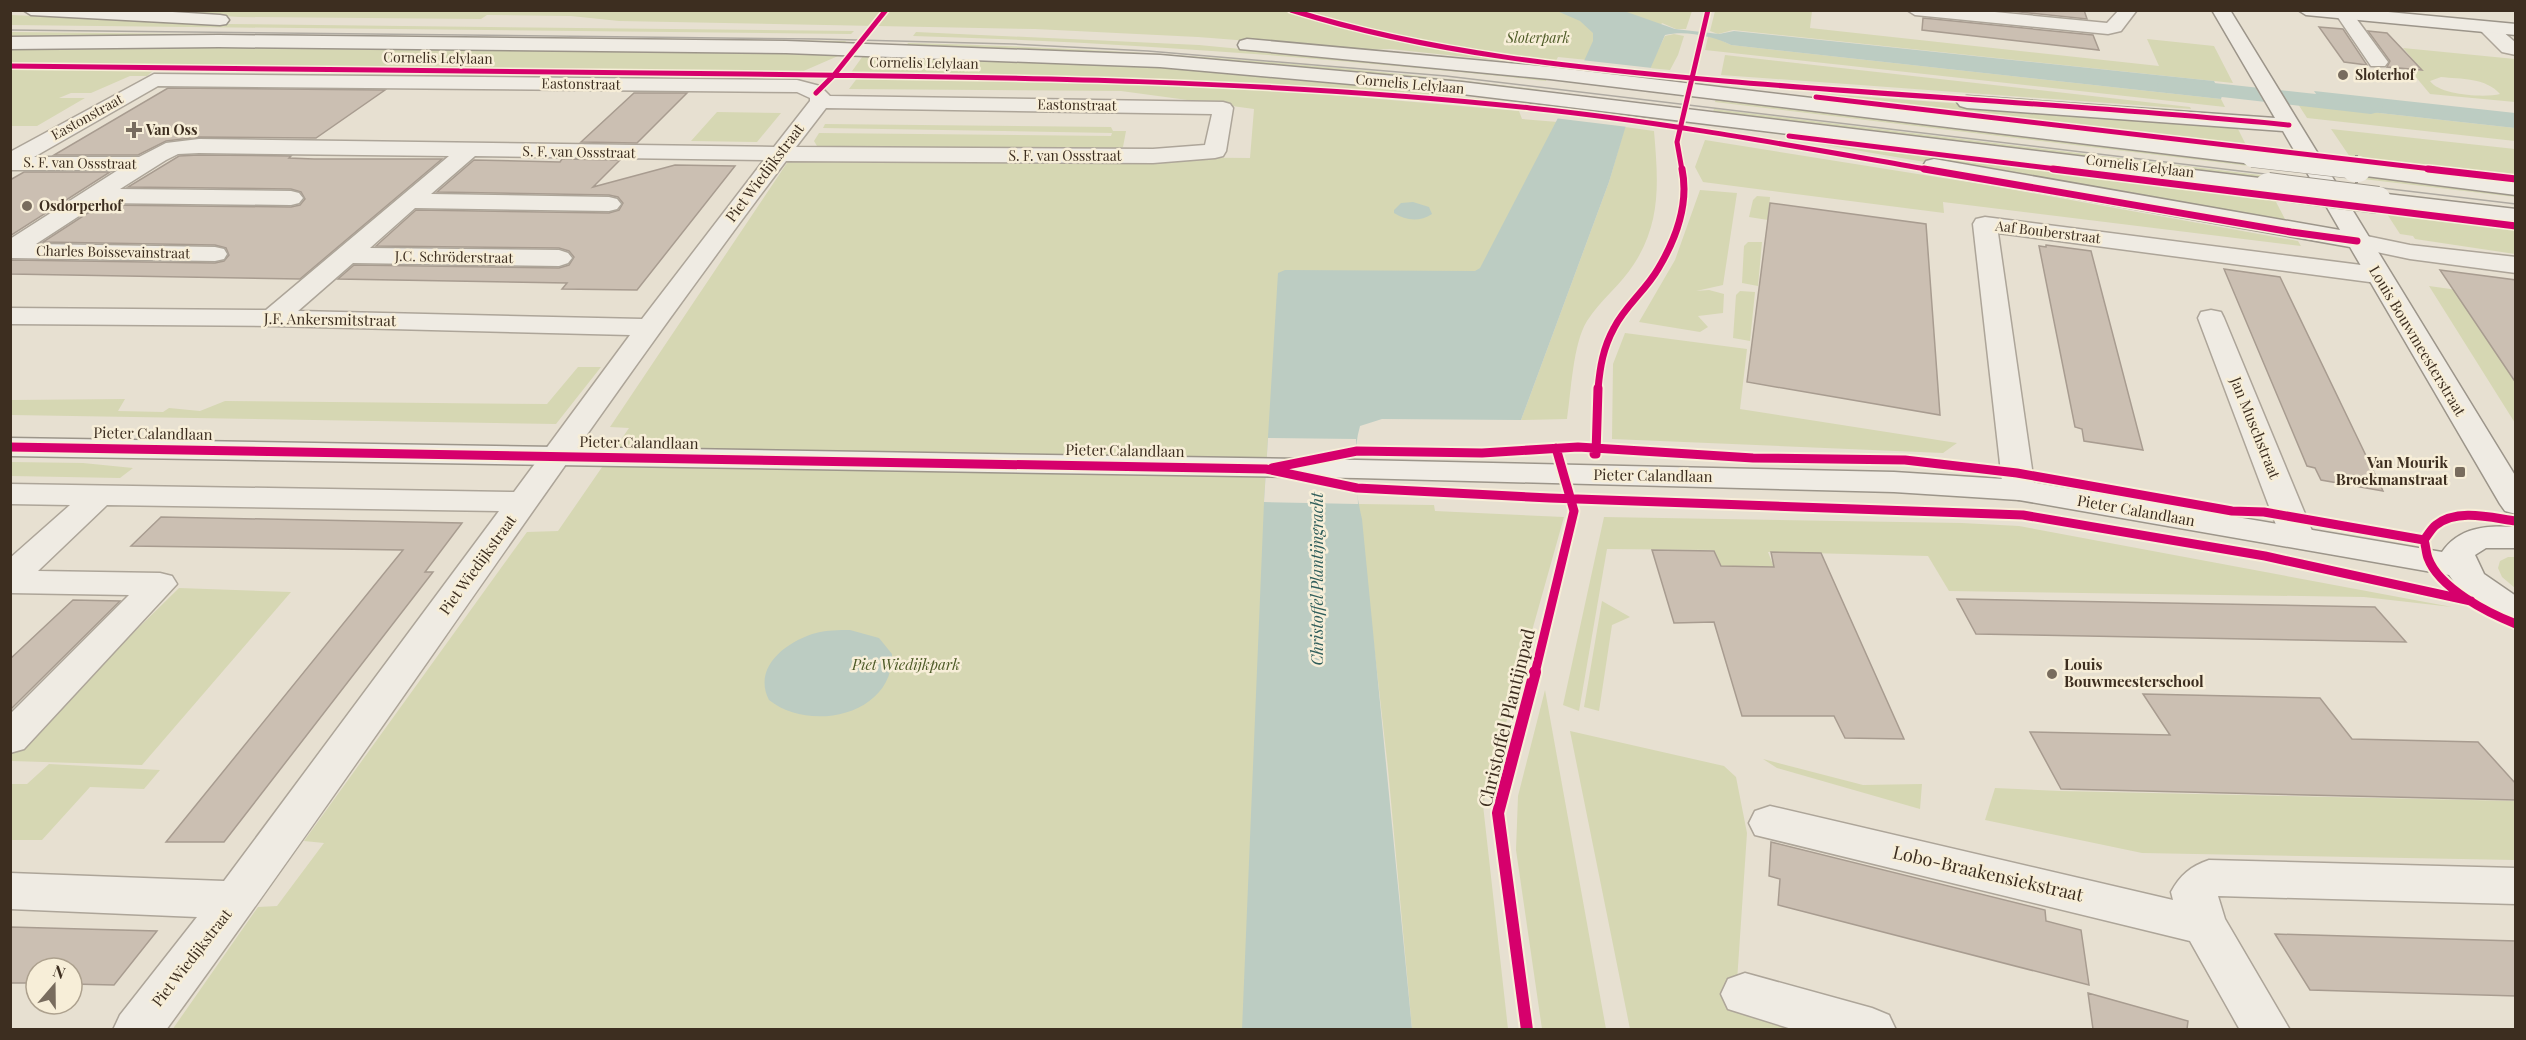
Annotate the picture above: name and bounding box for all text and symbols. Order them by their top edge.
park label: Sloterpark [1505,28,1570,47]
street label: Cornelis Lelylaan [383,47,493,68]
street label: Cornelis Lelylaan [869,52,979,73]
place label: Sloterhof [2355,65,2416,84]
marker: Sloterhof [2336,68,2350,82]
street label: Cornelis Lelylaan [1355,69,1466,98]
street label: Eastonstraat [541,73,622,94]
street label: Eastonstraat [48,89,127,144]
street label: Eastonstraat [1037,94,1118,115]
street label: Piet Wiedijkstraat [721,118,808,226]
place label: Van Oss [145,120,197,139]
marker: Van Oss [127,123,141,137]
street label: S. F. van Ossstraat [522,141,637,162]
street label: S. F. van Ossstraat [1008,146,1123,165]
street label: Cornelis Lelylaan [2085,149,2196,182]
street label: S. F. van Ossstraat [23,152,138,173]
place label: Osdorperhof [39,196,123,215]
marker: Osdorperhof [20,199,34,213]
street label: Aaf Bouberstraat [1993,215,2103,248]
street label: Charles Boissevainstraat [36,241,191,262]
street label: J.C. Schröderstraat [394,246,514,267]
street label: Louis Bouwmeesterstraat [2365,262,2471,420]
street label: J.F. Ankersmitstraat [263,308,397,330]
street label: Jan Muschstraat [2226,373,2286,482]
street label: Pieter Calandlaan [93,422,213,444]
street label: Pieter Calandlaan [579,431,699,453]
street label: Pieter Calandlaan [1065,439,1185,461]
place label: Van Mourik Broekmanstraat [2336,452,2449,489]
street label: Pieter Calandlaan [1593,464,1713,486]
marker: Van Mourik Broekmanstraat [2453,465,2467,479]
street label: Pieter Calandlaan [2076,490,2197,530]
water label: Christoffel Plantijngracht [1306,492,1327,666]
street label: Piet Wiedijkstraat [434,510,521,618]
street label: Christoffel Plantijnpad [1472,626,1540,809]
park label: Piet Wiedijkpark [851,654,960,674]
place label: Louis Bouwmeesterschool [2064,654,2204,691]
marker: Louis Bouwmeesterschool [2045,667,2059,681]
street label: Lobo-Braakensiekstraat [1891,839,2086,907]
street label: Piet Wiedijkstraat [147,904,236,1010]
north arrow [24,956,84,1016]
text: N [50,960,69,983]

